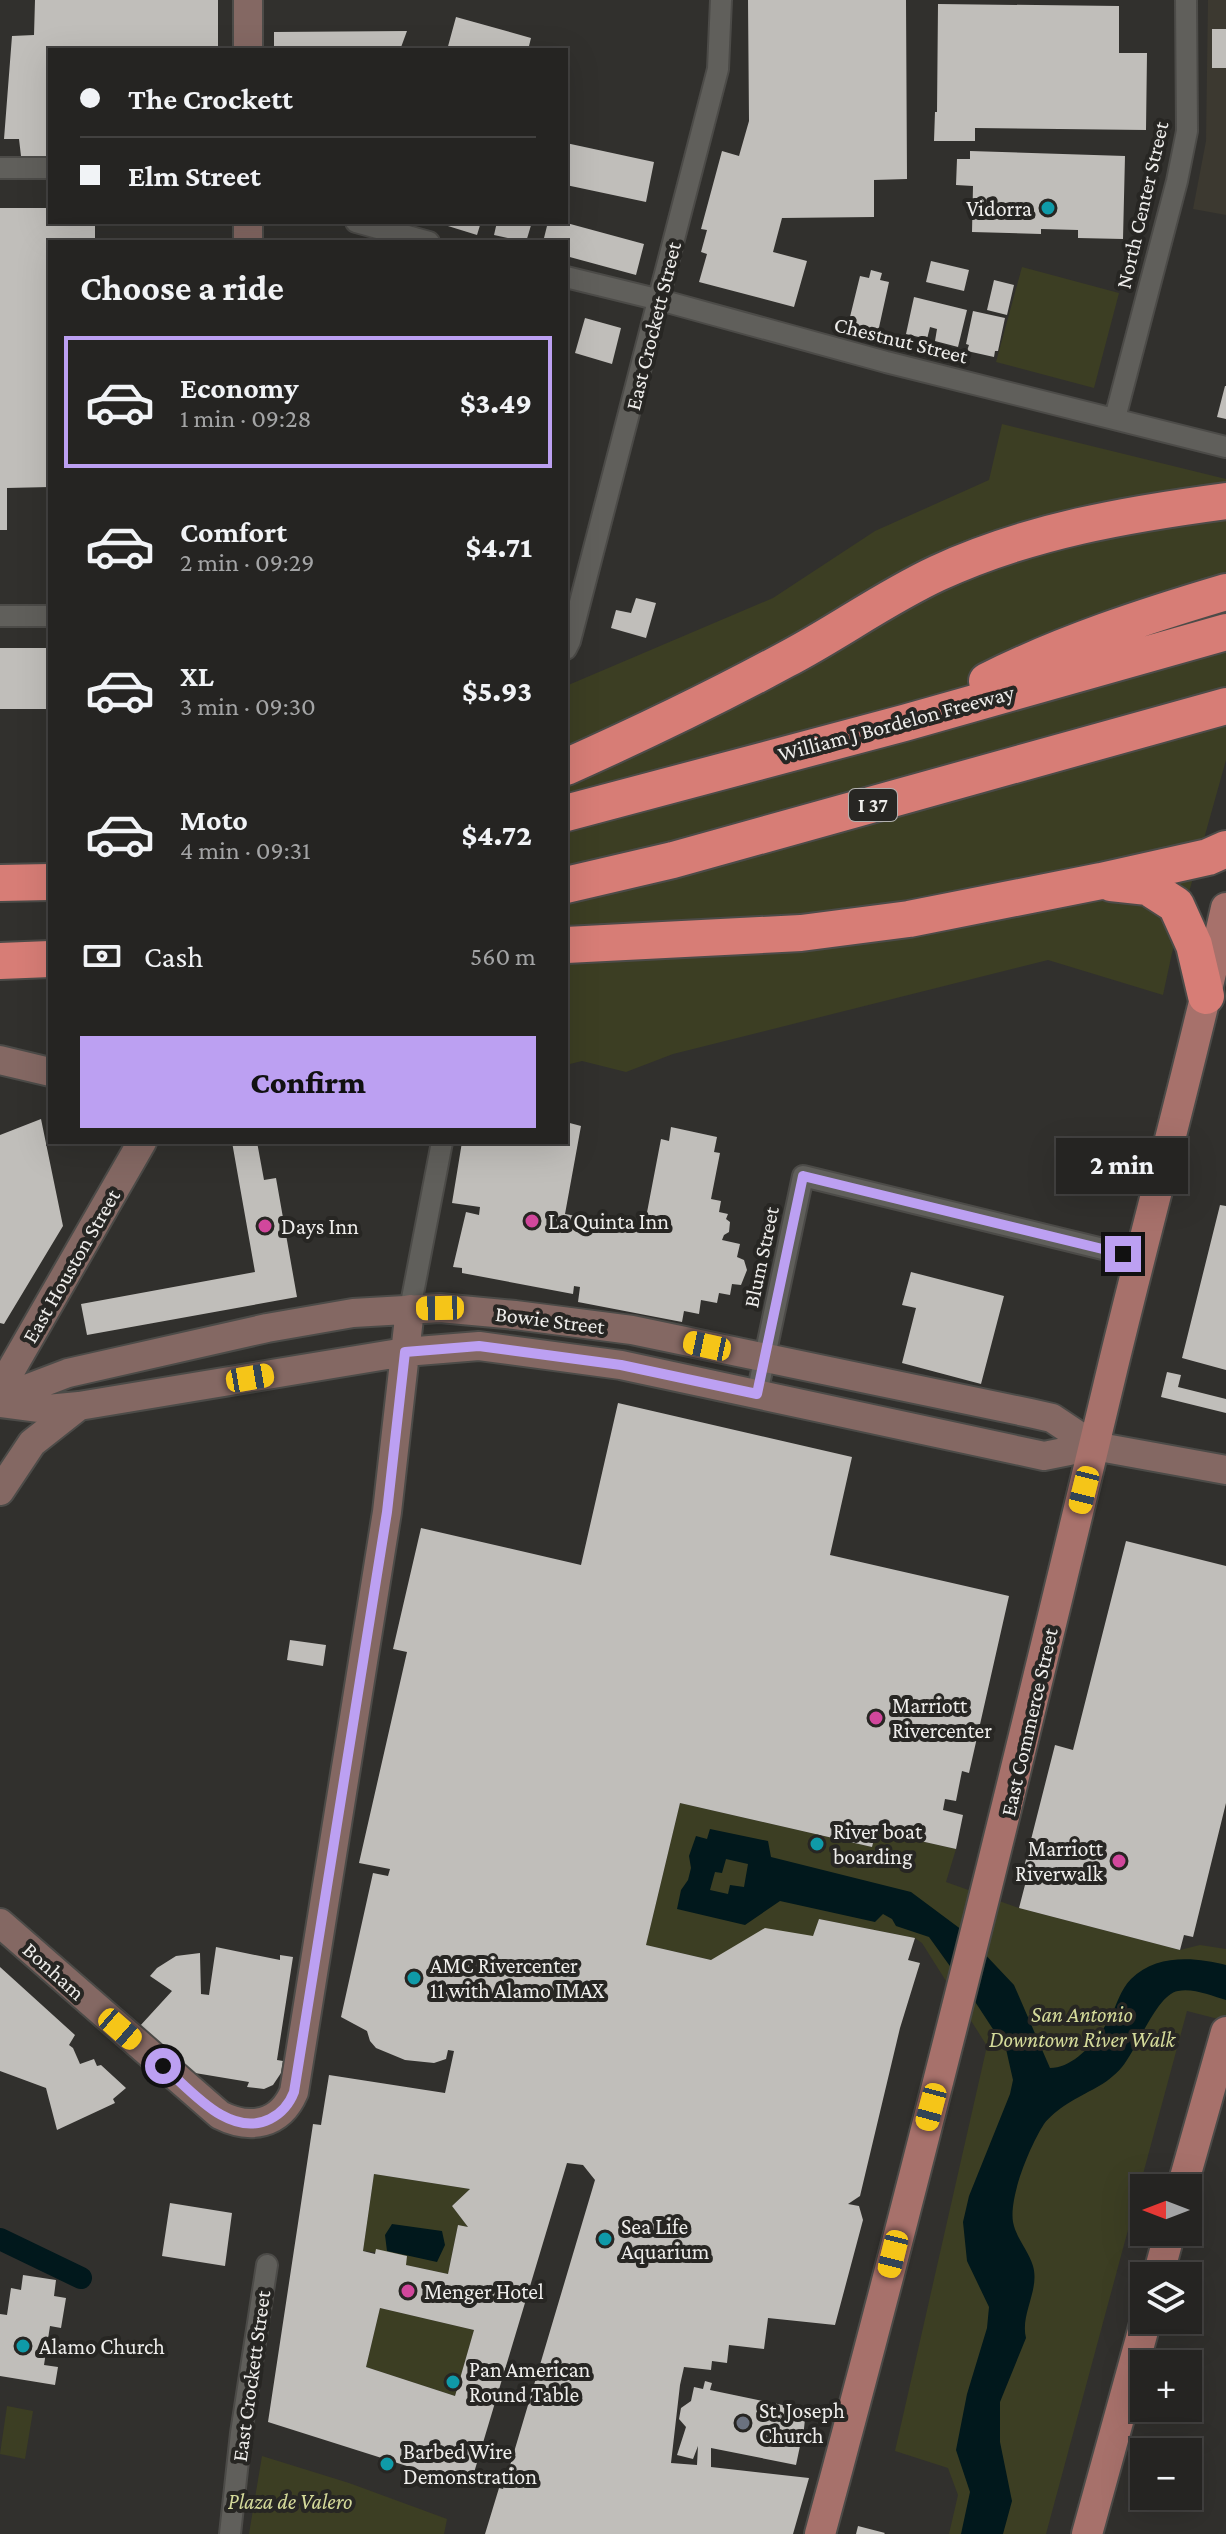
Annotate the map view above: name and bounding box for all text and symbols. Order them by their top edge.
text: The Crockett [128,82,293,115]
street label: North Center Street [1111,118,1174,291]
text: Elm Street [128,159,261,192]
place label: Vidorra [966,196,1032,221]
marker: Vidorra [1039,199,1057,217]
street label: East Crockett Street [620,239,686,413]
text: Choose a ride [80,268,284,308]
street label: Chestnut Street [832,311,971,369]
icon: car [84,366,156,438]
text: Economy [180,371,299,404]
text: $3.49 [460,386,532,419]
text: 1 min · 09:28 [180,404,311,433]
icon: car [84,510,156,582]
text: Comfort [180,515,287,548]
text: $4.71 [465,530,532,563]
text: 2 min · 09:29 [180,548,314,577]
icon: car [84,654,156,726]
text: XL [180,659,214,692]
text: $5.93 [462,674,532,707]
street label: William J Bordelon Freeway [775,679,1018,767]
text: 3 min · 09:30 [180,692,316,721]
road number: I 37 [849,789,897,821]
icon: car [84,798,156,870]
text: Moto [180,803,248,836]
text: $4.72 [461,818,532,851]
text: 4 min · 09:31 [180,836,311,865]
icon: cash [80,934,124,978]
text: Cash [144,940,203,973]
text: 560 m [470,942,536,971]
button: Confirm [80,1036,536,1128]
callout: 2 min [1057,1138,1189,1194]
text: 2 min [1090,1151,1154,1180]
street label: East Houston Street [17,1184,126,1347]
street label: Blum Street [738,1203,784,1310]
place label: La Quinta Inn [548,1209,669,1234]
marker: La Quinta Inn [523,1212,541,1230]
place label: Days Inn [281,1214,359,1239]
marker: Days Inn [256,1217,274,1235]
route end [1105,1236,1141,1272]
car [416,1296,464,1320]
street label: Bowie Street [494,1301,607,1339]
car [681,1329,733,1363]
car [224,1362,276,1394]
car [1067,1464,1101,1516]
street label: East Commerce Street [995,1625,1063,1819]
place label: Marriott Rivercenter [892,1693,992,1743]
marker: Marriott Rivercenter [867,1709,885,1727]
place label: River boat boarding [833,1819,923,1869]
marker: River boat boarding [808,1835,826,1853]
place label: Marriott Riverwalk [1015,1836,1104,1886]
marker: Marriott Riverwalk [1110,1852,1128,1870]
street label: Bonham [18,1937,90,2005]
place label: AMC Rivercenter 11 with Alamo IMAX [430,1953,605,2003]
marker: AMC Rivercenter 11 with Alamo IMAX [405,1969,423,1987]
park label: San Antonio Downtown River Walk [989,2002,1176,2052]
car [94,2004,146,2054]
route start [145,2048,181,2084]
car [913,2081,949,2133]
north arrow [1130,2174,1202,2246]
map controls [1130,2174,1202,2510]
place label: Sea Life Aquarium [621,2214,710,2264]
car [876,2228,910,2280]
marker: Sea Life Aquarium [596,2230,614,2248]
button: layers [1130,2262,1202,2334]
place label: Menger Hotel [424,2279,544,2304]
marker: Menger Hotel [399,2282,417,2300]
street label: East Crockett Street [227,2288,275,2463]
place label: Alamo Church [39,2334,165,2359]
marker: Alamo Church [14,2337,32,2355]
button: + [1130,2350,1202,2422]
place label: Pan American Round Table [469,2357,591,2407]
marker: Pan American Round Table [444,2373,462,2391]
place label: St. Joseph Church [759,2398,845,2448]
marker: St. Joseph Church [734,2414,752,2432]
button: − [1130,2438,1202,2510]
place label: Barbed Wire Demonstration [403,2439,537,2489]
marker: Barbed Wire Demonstration [378,2455,396,2473]
park label: Plaza de Valero [228,2489,352,2514]

